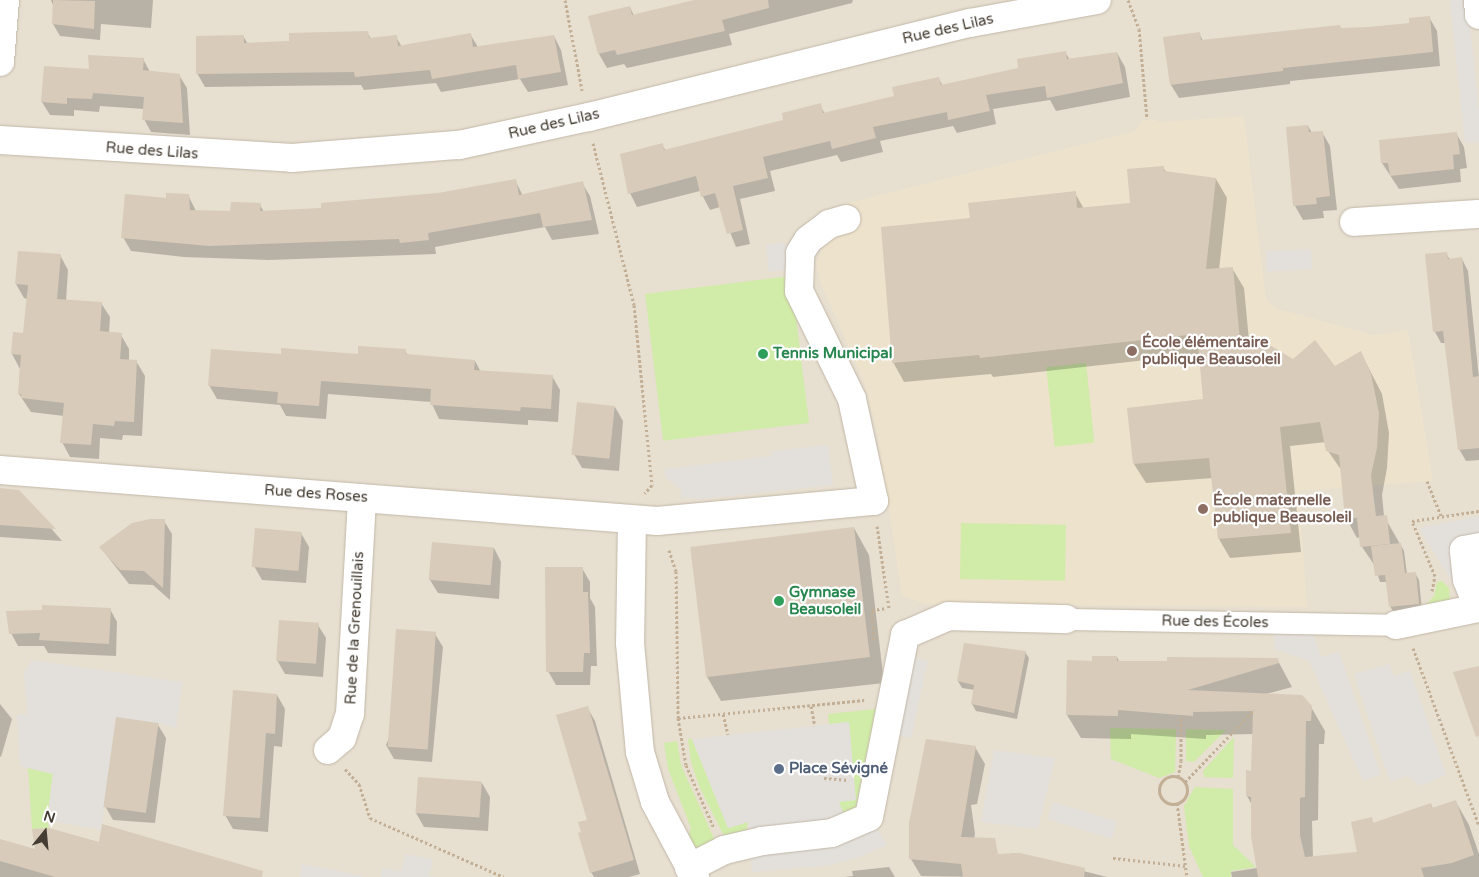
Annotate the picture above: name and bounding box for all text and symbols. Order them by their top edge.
street label: Rue des Lilas [901,10,995,48]
street label: Rue des Lilas [507,105,601,143]
street label: Rue des Lilas [105,139,199,163]
place label: École élémentaire publique Beausoleil [1142,333,1281,368]
place label: Tennis Municipal [773,345,892,363]
marker: École élémentaire publique Beausoleil [1126,345,1138,357]
marker: Tennis Municipal [757,348,769,360]
street label: Rue des Roses [264,481,368,507]
place label: École maternelle publique Beausoleil [1213,491,1352,526]
marker: École maternelle publique Beausoleil [1197,503,1209,515]
street label: Rue de la Grenouillais [342,551,368,705]
place label: Gymnase Beausoleil [789,583,861,618]
marker: Gymnase Beausoleil [773,595,785,607]
street label: Rue des Écoles [1161,612,1269,632]
place label: Place Sévigné [789,760,888,778]
marker: Place Sévigné [773,763,785,775]
north arrow [20,807,70,857]
text: N [42,807,57,827]

